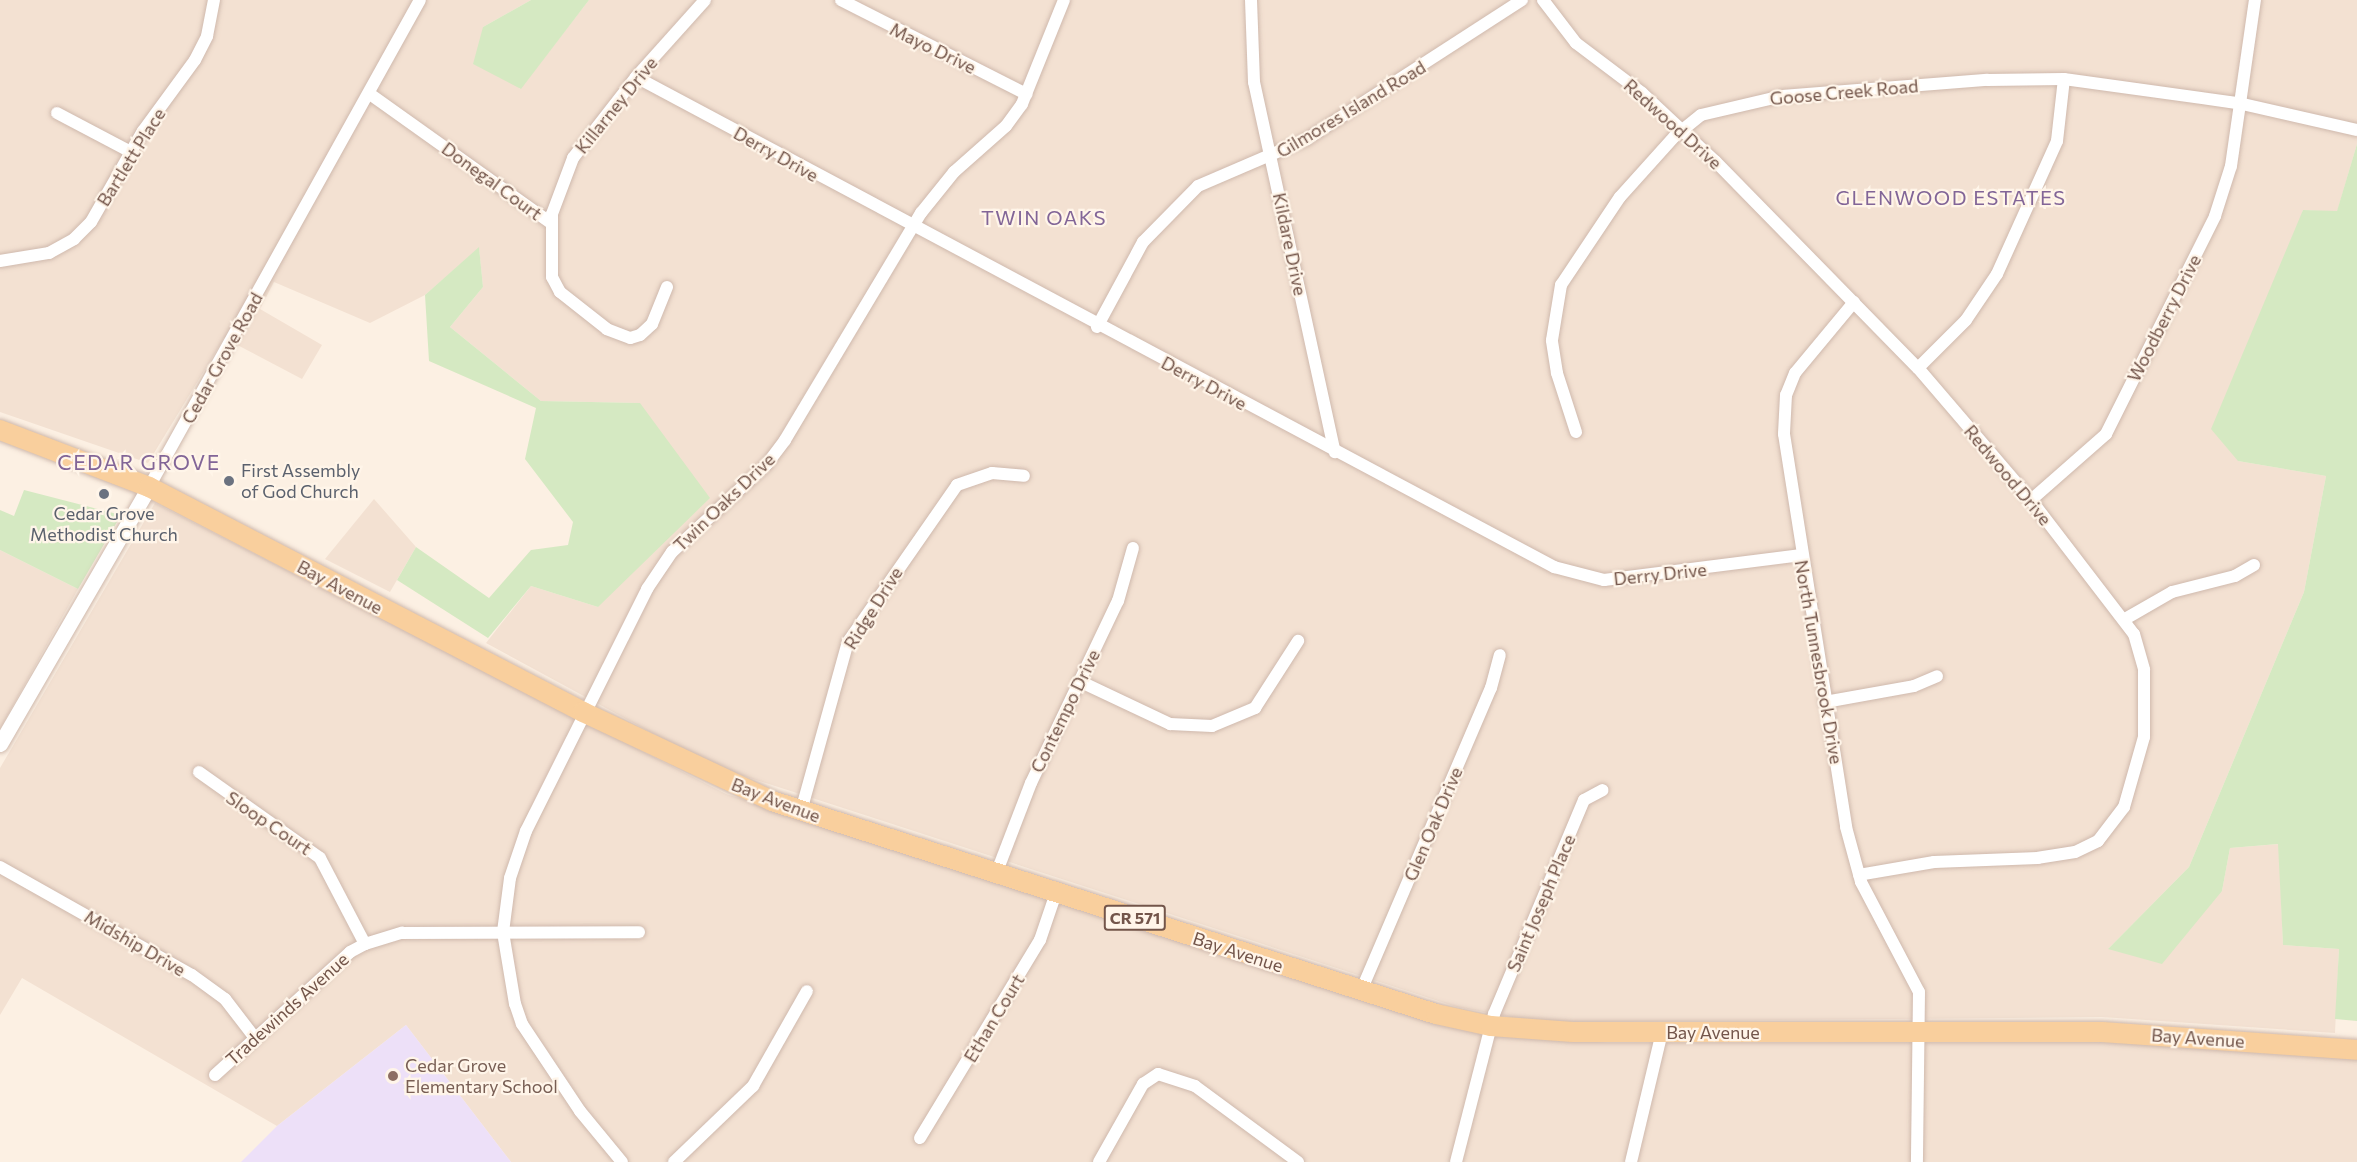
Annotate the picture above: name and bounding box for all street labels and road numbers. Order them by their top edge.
street label: Mayo Drive [886,18,980,78]
street label: Killarney Drive [570,52,662,158]
street label: Gilmores Island Road [1272,56,1430,162]
street label: Redwood Drive [1620,74,1726,174]
street label: Goose Creek Road [1769,75,1919,109]
street label: Bartlett Place [92,104,170,210]
street label: Derry Drive [730,122,822,186]
street label: Donegal Court [438,137,546,225]
street label: Kildare Drive [1269,191,1311,297]
street label: Woodberry Drive [2123,251,2205,385]
street label: Cedar Grove Road [177,289,267,427]
street label: Derry Drive [1158,352,1250,414]
street label: Redwood Drive [1960,420,2056,530]
street label: Twin Oaks Drive [669,448,779,556]
street label: Bay Avenue [294,555,386,619]
street label: Derry Drive [1612,558,1708,590]
street label: North Tunnesbrook Drive [1790,558,1848,766]
street label: Ridge Drive [839,563,907,653]
street label: Contempo Drive [1026,646,1104,776]
street label: Glen Oak Drive [1399,764,1467,884]
street label: Bay Avenue [728,773,824,827]
street label: Sloop Court [222,787,316,859]
street label: Saint Joseph Place [1502,831,1580,975]
street label: Midship Drive [81,905,189,981]
road number: CR 571 [1104,905,1166,931]
street label: Bay Avenue [1190,927,1286,977]
street label: Tradewinds Avenue [221,948,353,1070]
street label: Ethan Court [959,970,1029,1066]
street label: Bay Avenue [1666,1021,1760,1043]
street label: Bay Avenue [2151,1024,2245,1052]

